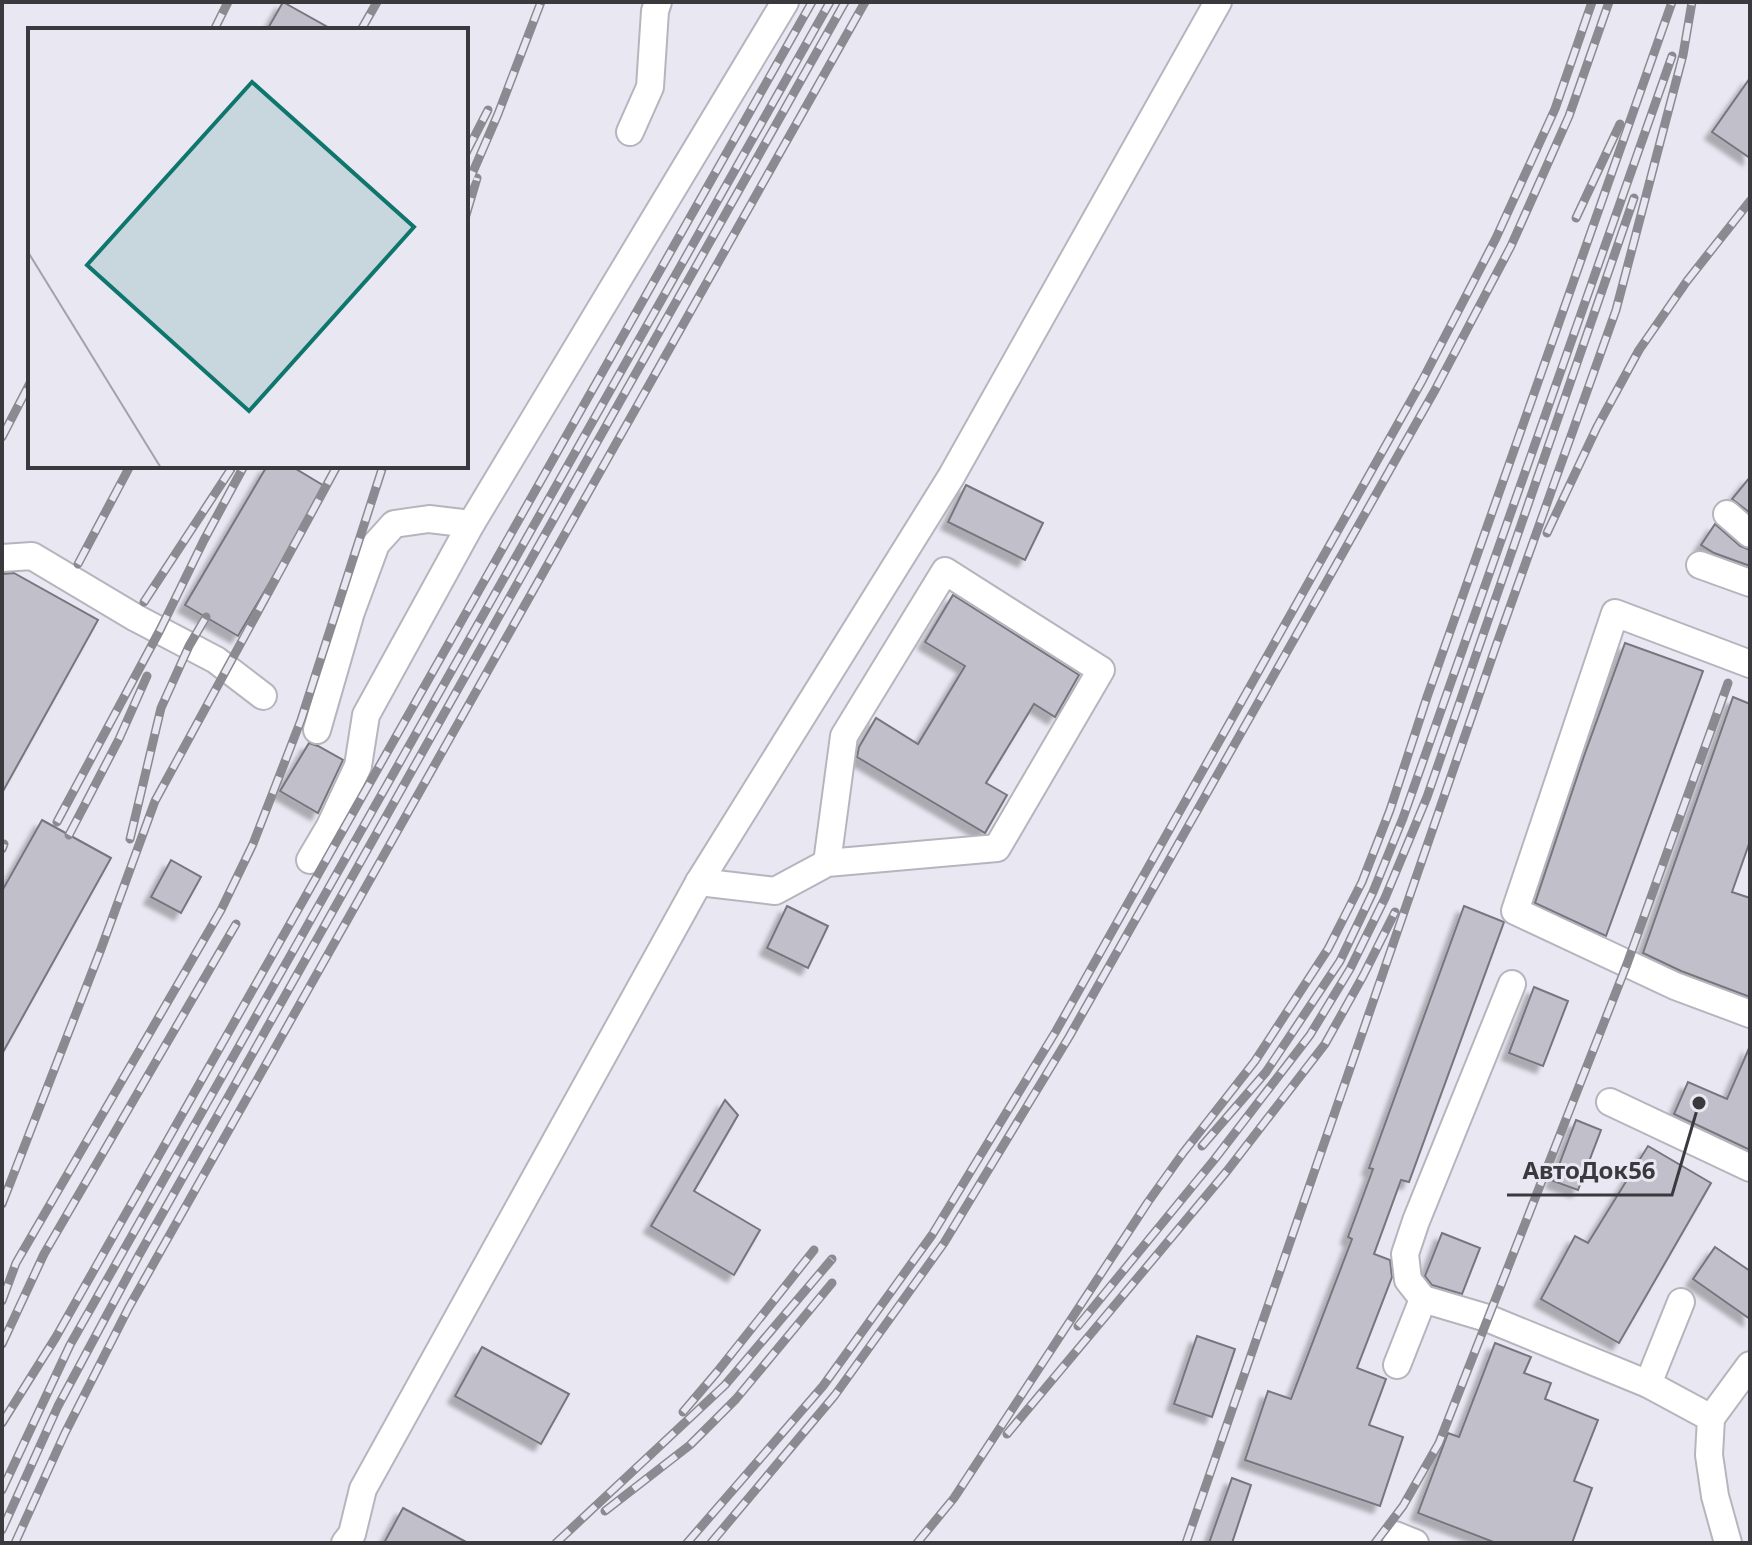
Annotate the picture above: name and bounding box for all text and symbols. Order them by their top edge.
inset map [28,28,468,468]
callout: АвтоДок56 [1507,1147,1672,1195]
text: АвтоДок56 [1522,1153,1656,1186]

